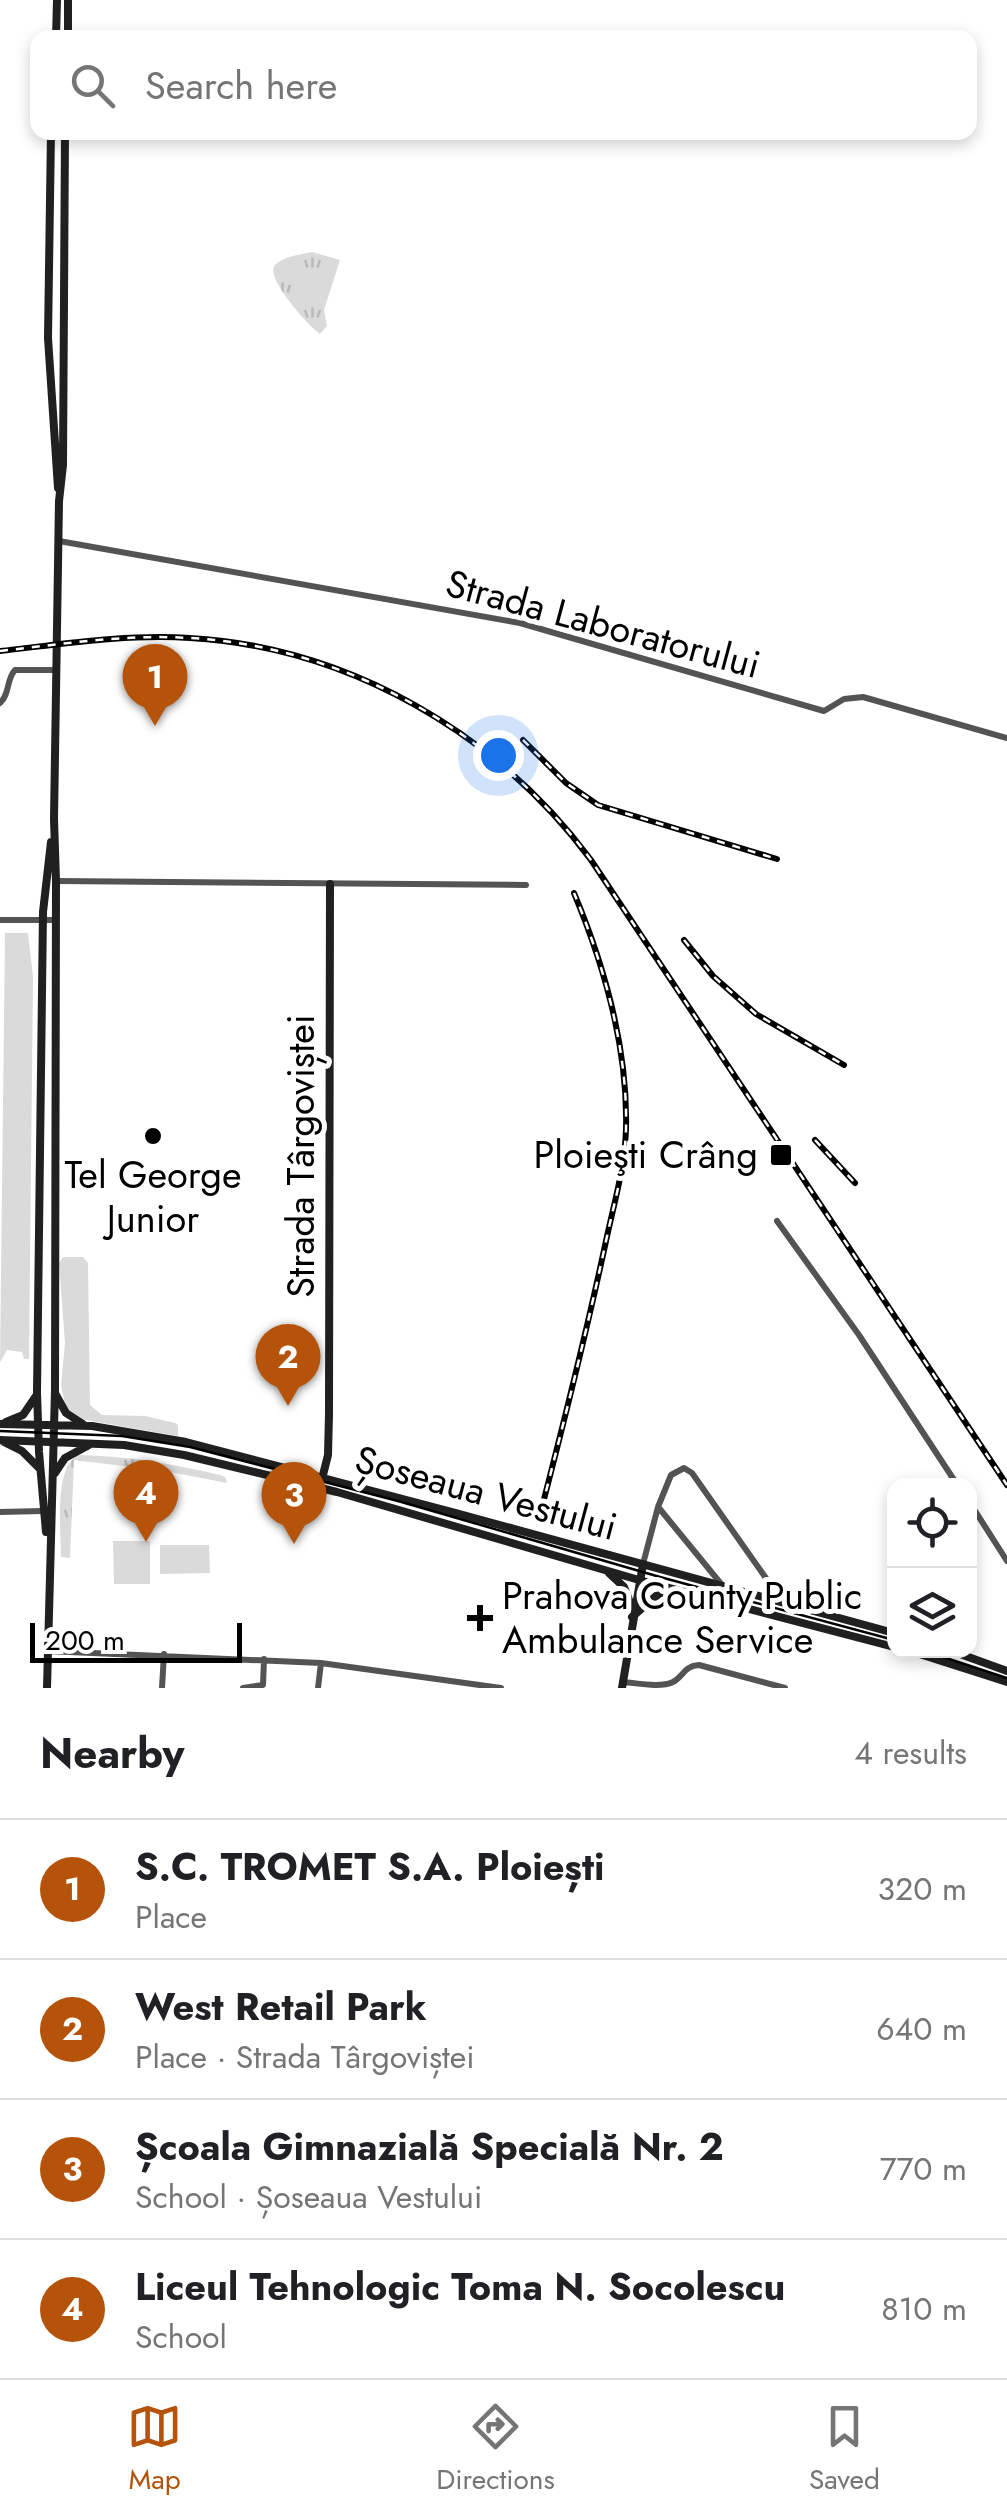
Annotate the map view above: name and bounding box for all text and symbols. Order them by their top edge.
search box [30,30,977,140]
icon: search [65,58,120,113]
text: Search here [145,58,337,113]
street label: Strada Laboratorului [440,555,766,692]
pin: 1 [122,644,188,726]
your location [473,730,524,781]
street label: Strada Târgoviștei [273,1014,328,1298]
marker: Tel George Junior [142,1125,164,1147]
place label: Ploieşti Crâng [533,1127,758,1182]
marker: Ploieşti Crâng [768,1142,794,1168]
place label: Tel George Junior [64,1147,242,1246]
pin: 2 [256,1324,320,1406]
street label: Șoseaua Vestului [349,1431,623,1554]
pin: 4 [114,1460,178,1542]
pin: 3 [262,1462,326,1544]
map controls [887,1478,977,1658]
button: locate [887,1478,977,1568]
place label: Prahova County Public Ambulance Service [502,1568,862,1667]
button: layers [887,1568,977,1658]
marker: Prahova County Public Ambulance Service [467,1605,493,1631]
scale bar [30,1618,242,1662]
text: 200 m [45,1620,125,1661]
text: Nearby [40,1723,184,1784]
text: 4 results [854,1730,967,1776]
text: S.C. TROMET S.A. Ploiești [135,1839,605,1894]
text: 1 [64,1866,81,1912]
text: 320 m [878,1866,967,1912]
text: Place [135,1894,207,1940]
text: West Retail Park [135,1979,427,2034]
text: 2 [62,2006,83,2052]
text: 640 m [876,2006,967,2052]
text: Place · Strada Târgoviștei [135,2034,475,2080]
text: Școala Gimnazială Specială Nr. 2 [135,2119,724,2174]
text: 3 [63,2146,82,2192]
text: 770 m [880,2146,967,2192]
text: School · Șoseaua Vestului [135,2174,482,2220]
text: Liceul Tehnologic Toma N. Socolescu [135,2259,785,2314]
text: 4 [61,2286,84,2332]
text: 810 m [881,2286,967,2332]
text: School [135,2314,227,2360]
tab: Map [127,2399,182,2500]
tab: Directions [436,2399,555,2500]
tab: Saved [809,2399,880,2500]

